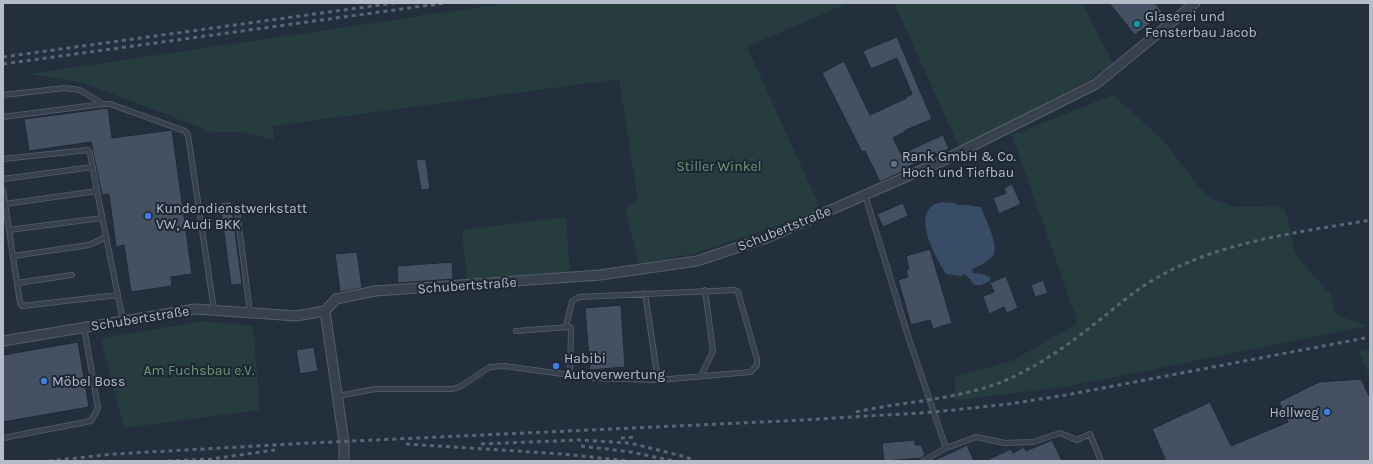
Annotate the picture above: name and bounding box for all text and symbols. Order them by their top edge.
place label: Glaserei und Fensterbau Jacob [1145,8,1257,41]
marker: Glaserei und Fensterbau Jacob [1132,19,1142,29]
place label: Rank GmbH & Co. Hoch und Tiefbau [902,148,1016,181]
park label: Stiller Winkel [676,158,762,175]
marker: Rank GmbH & Co. Hoch und Tiefbau [889,159,899,169]
place label: Kundendienstwerkstatt VW, Audi BKK [156,200,307,233]
street label: Schubertstraße [735,202,834,255]
marker: Kundendienstwerkstatt VW, Audi BKK [143,211,153,221]
street label: Schubertstraße [417,274,517,297]
street label: Schubertstraße [90,302,191,335]
place label: Habibi Autoverwertung [564,350,665,383]
marker: Habibi Autoverwertung [551,361,561,371]
park label: Am Fuchsbau e.V. [144,362,255,379]
place label: Möbel Boss [52,373,125,390]
marker: Möbel Boss [39,376,49,386]
place label: Hellweg [1269,404,1319,421]
marker: Hellweg [1322,407,1332,417]

